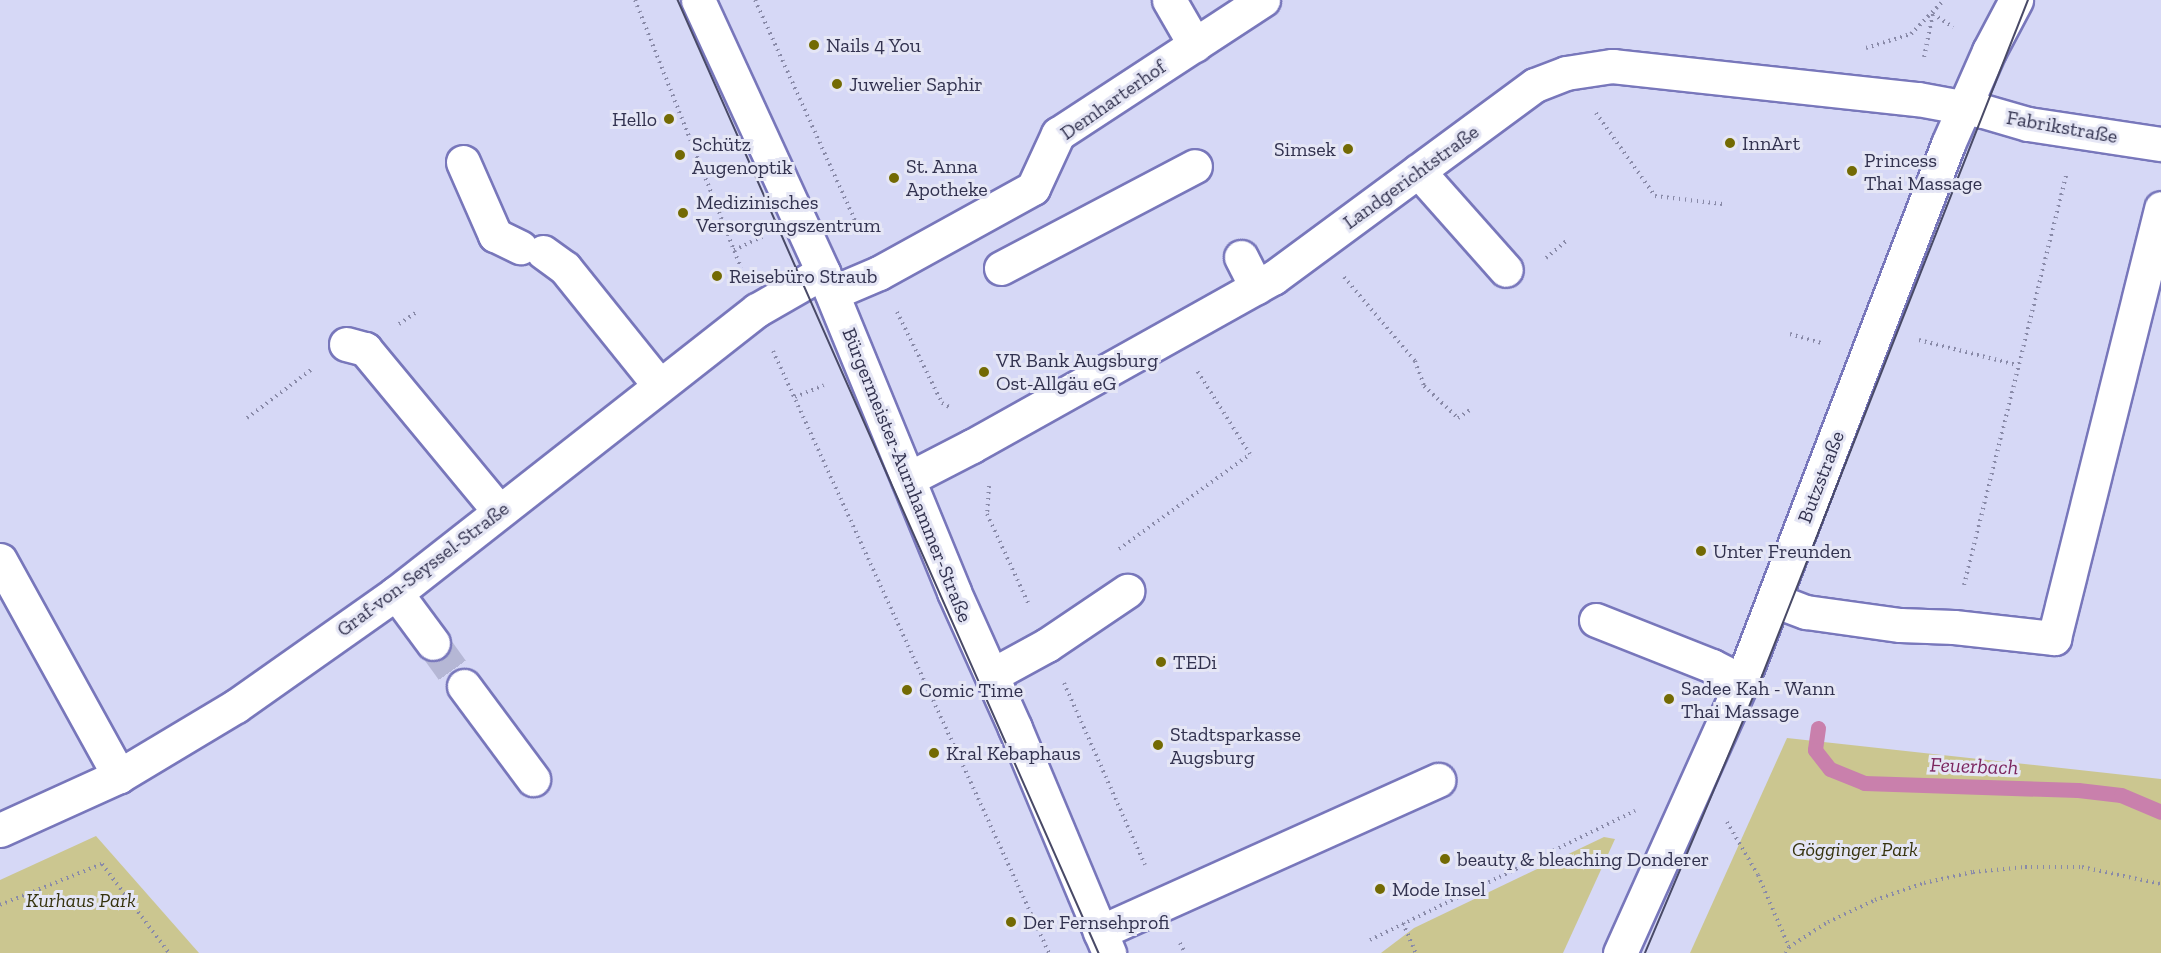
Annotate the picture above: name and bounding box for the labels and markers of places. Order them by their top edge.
place label: Nails 4 You [826,33,922,57]
marker: Nails 4 You [807,38,821,52]
place label: Juwelier Saphir [849,72,983,96]
marker: Juwelier Saphir [830,77,844,91]
place label: Hello [612,107,657,131]
marker: Hello [662,112,676,126]
place label: InnArt [1742,131,1800,155]
place label: Schütz Augenoptik [692,132,792,179]
marker: InnArt [1723,136,1737,150]
place label: Simsek [1274,137,1336,161]
marker: Simsek [1341,142,1355,156]
marker: Schütz Augenoptik [673,148,687,162]
place label: Princess Thai Massage [1864,148,1982,195]
place label: St. Anna Apotheke [906,154,988,201]
marker: Princess Thai Massage [1845,164,1859,178]
marker: St. Anna Apotheke [887,171,901,185]
place label: Medizinisches Versorgungszentrum [696,190,881,237]
marker: Medizinisches Versorgungszentrum [674,204,692,222]
place label: Reisebüro Straub [729,264,877,288]
marker: Reisebüro Straub [710,269,724,283]
place label: VR Bank Augsburg Ost-Allgäu eG [996,348,1159,395]
marker: VR Bank Augsburg Ost-Allgäu eG [977,365,991,379]
place label: Unter Freunden [1713,539,1852,563]
marker: Unter Freunden [1694,544,1708,558]
place label: TEDi [1173,650,1217,674]
marker: TEDi [1154,655,1168,669]
place label: Sadee Kah - Wann Thai Massage [1681,676,1836,723]
place label: Comic Time [919,678,1023,702]
marker: Comic Time [900,683,914,697]
marker: Sadee Kah - Wann Thai Massage [1662,692,1676,706]
place label: Stadtsparkasse Augsburg [1170,722,1301,769]
marker: Stadtsparkasse Augsburg [1151,738,1165,752]
place label: Kral Kebaphaus [946,741,1081,765]
marker: Kral Kebaphaus [927,746,941,760]
place label: beauty & bleaching Donderer [1457,847,1710,871]
marker: beauty & bleaching Donderer [1438,852,1452,866]
place label: Mode Insel [1392,877,1486,901]
marker: Mode Insel [1373,882,1387,896]
place label: Der Fernsehprofi [1023,910,1170,934]
marker: Der Fernsehprofi [1004,915,1018,929]

